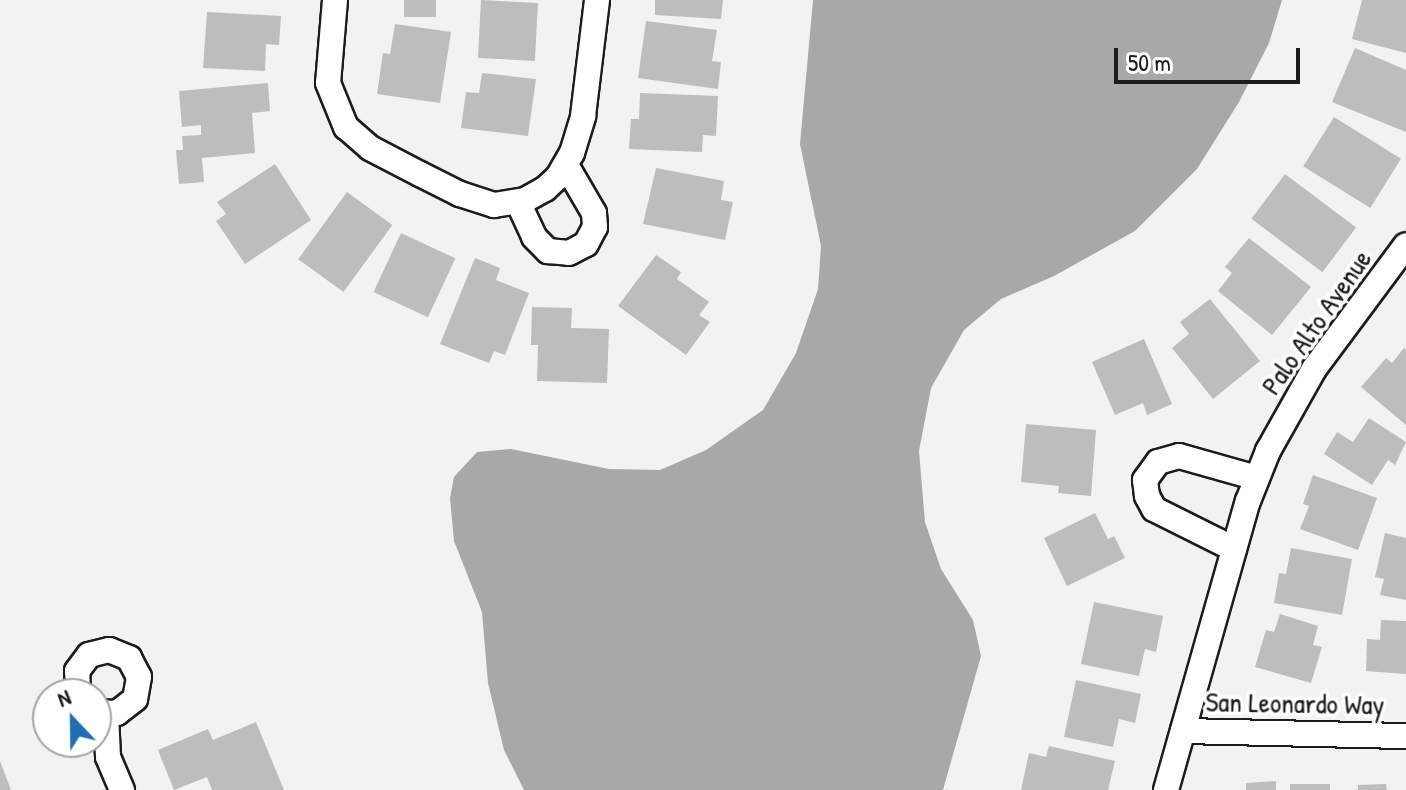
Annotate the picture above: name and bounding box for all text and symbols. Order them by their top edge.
scale bar [1118,32,1304,82]
text: 50 m [1128,46,1171,78]
street label: Palo Alto Avenue [1254,243,1378,401]
north arrow [32,678,112,758]
text: N [53,681,75,714]
street label: San Leonardo Way [1205,685,1385,721]

